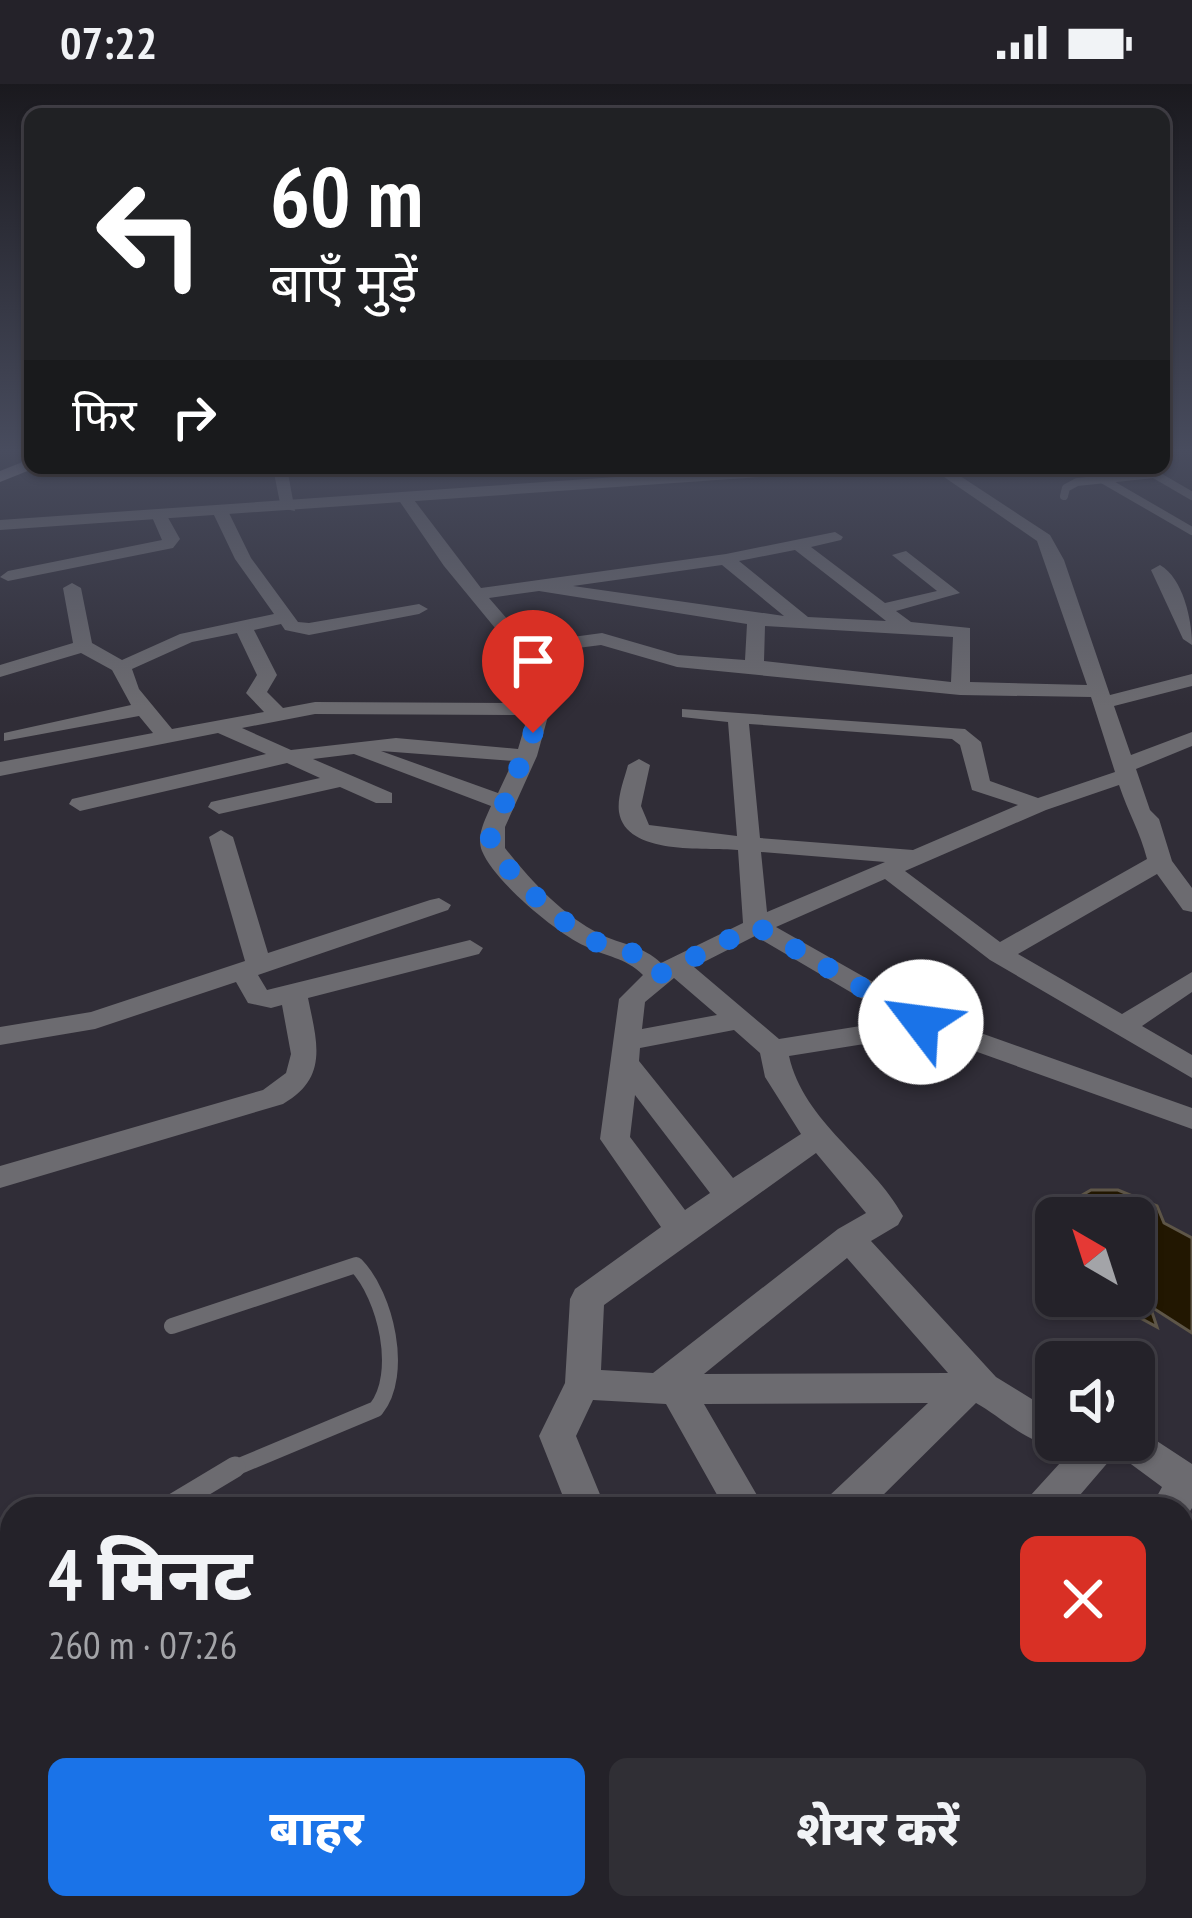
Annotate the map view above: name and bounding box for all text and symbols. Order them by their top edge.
text: 07:22 [60,13,157,71]
text: 60 m [270,141,423,250]
icon: left [72,156,228,312]
text: बाएँ मुड़ें [270,247,417,317]
icon: right [161,384,227,450]
text: फिर [72,385,137,443]
pin [482,610,584,733]
icon: arrive [500,628,566,694]
position arrow [858,959,984,1085]
north arrow [1035,1197,1155,1317]
map controls [1035,1197,1155,1461]
button: sound [1035,1341,1155,1461]
text: 4 मिनट [48,1527,252,1620]
button: close [1020,1536,1146,1662]
text: 260 m · 07:26 [48,1619,237,1670]
button: बाहर [48,1758,585,1896]
button: शेयर करें [609,1758,1146,1896]

